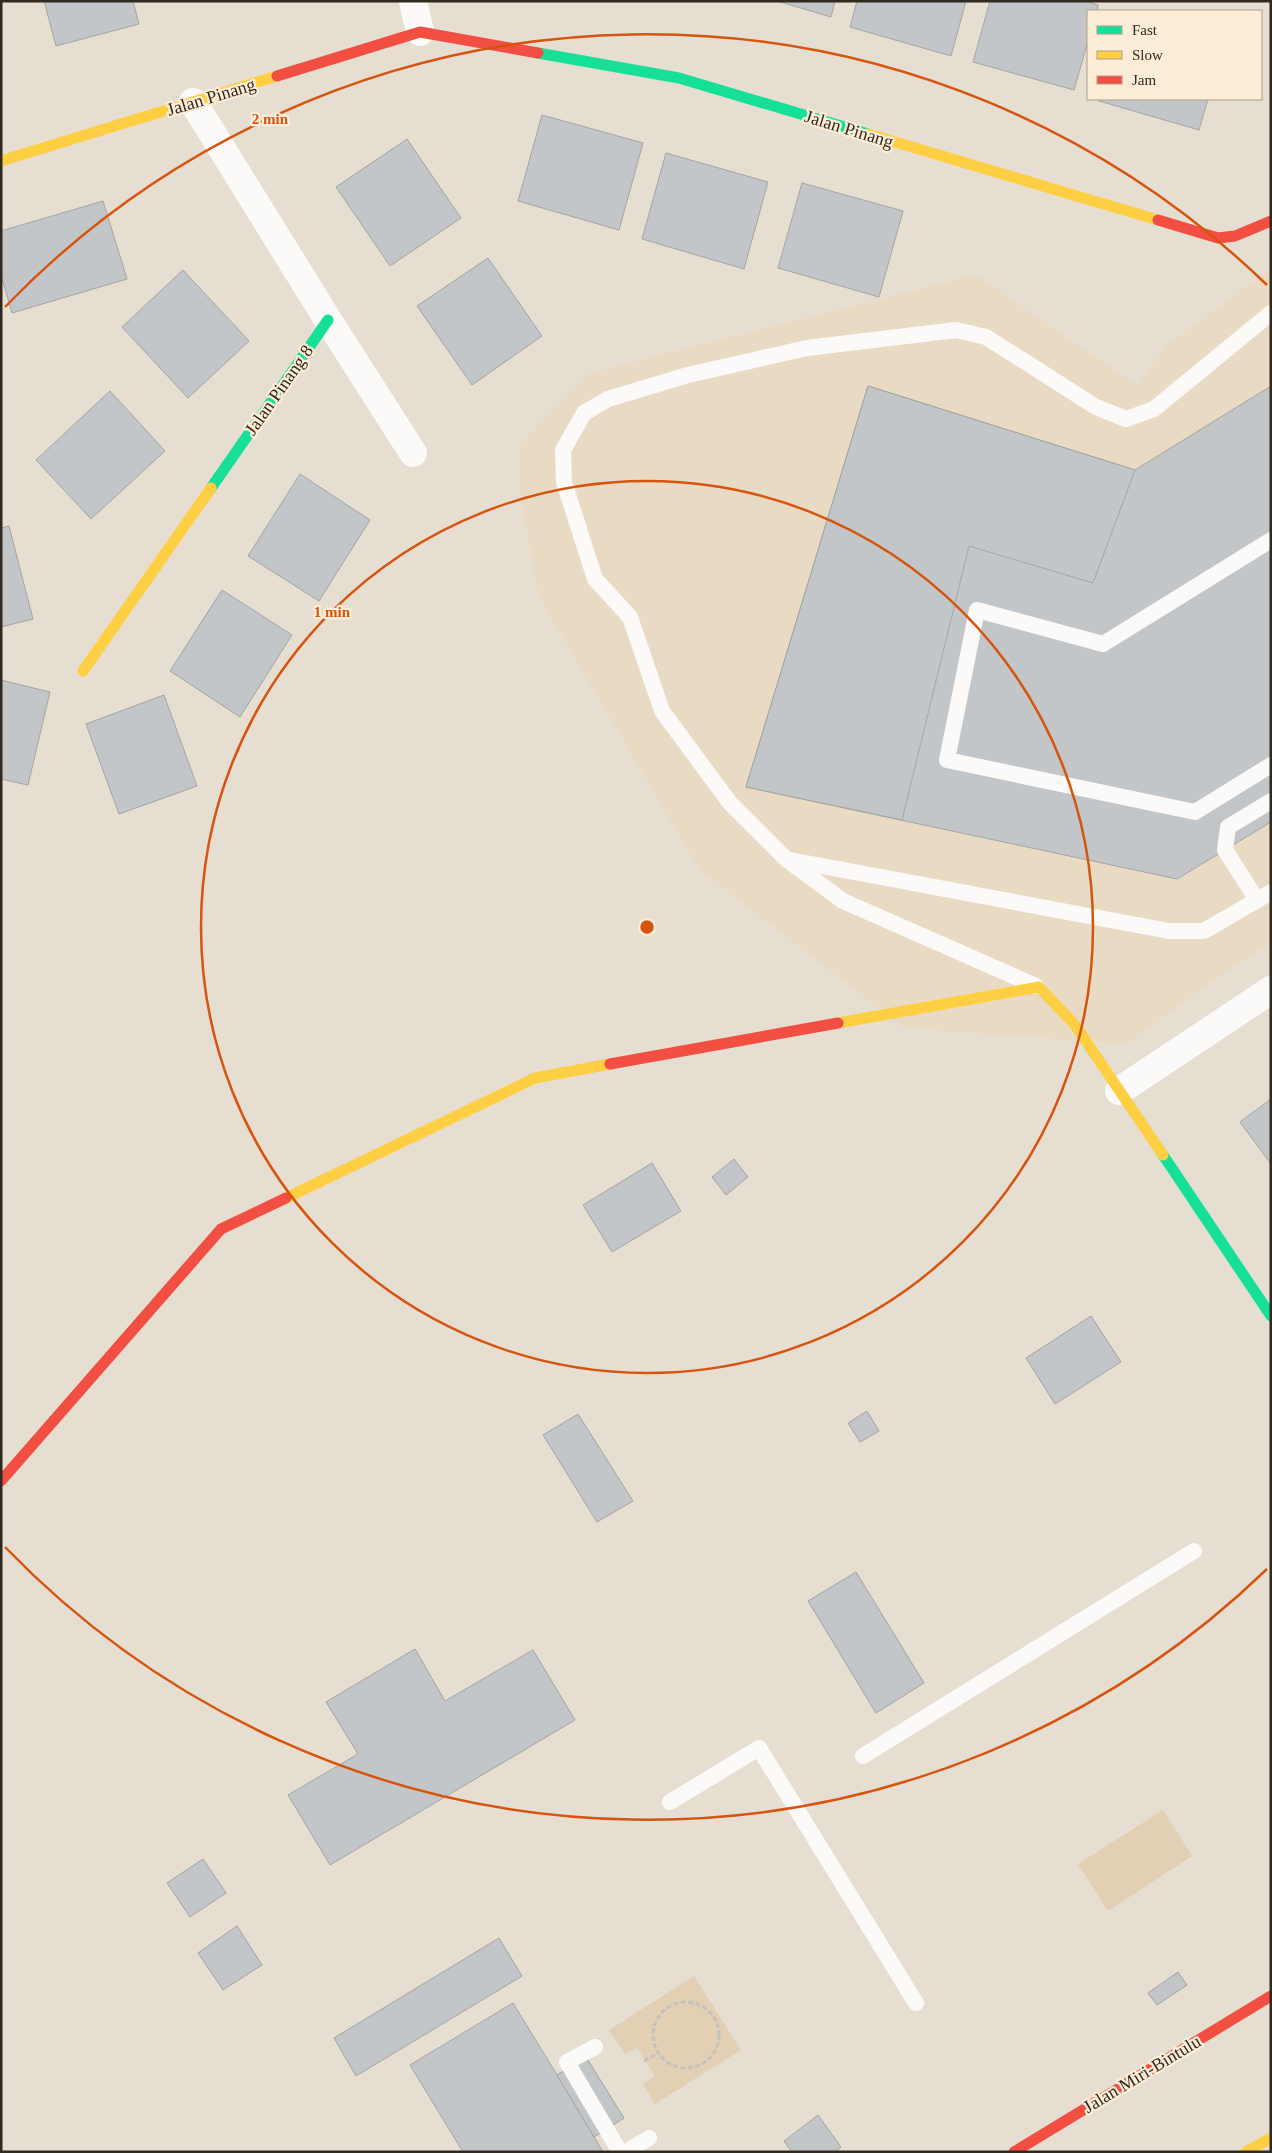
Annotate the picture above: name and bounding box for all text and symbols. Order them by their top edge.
legend [1087,10,1262,100]
text: Fast [1132,22,1158,38]
text: Slow [1132,47,1163,63]
text: Jam [1132,72,1156,88]
street label: Jalan Pinang [164,74,258,120]
street label: Jalan Pinang [802,106,896,152]
text: 2 min [252,111,289,127]
street label: Jalan Pinang 8 [241,341,317,439]
text: 1 min [314,604,351,620]
centre of rings [638,918,656,936]
street label: Jalan Miri-Bintulu [1080,2031,1204,2117]

